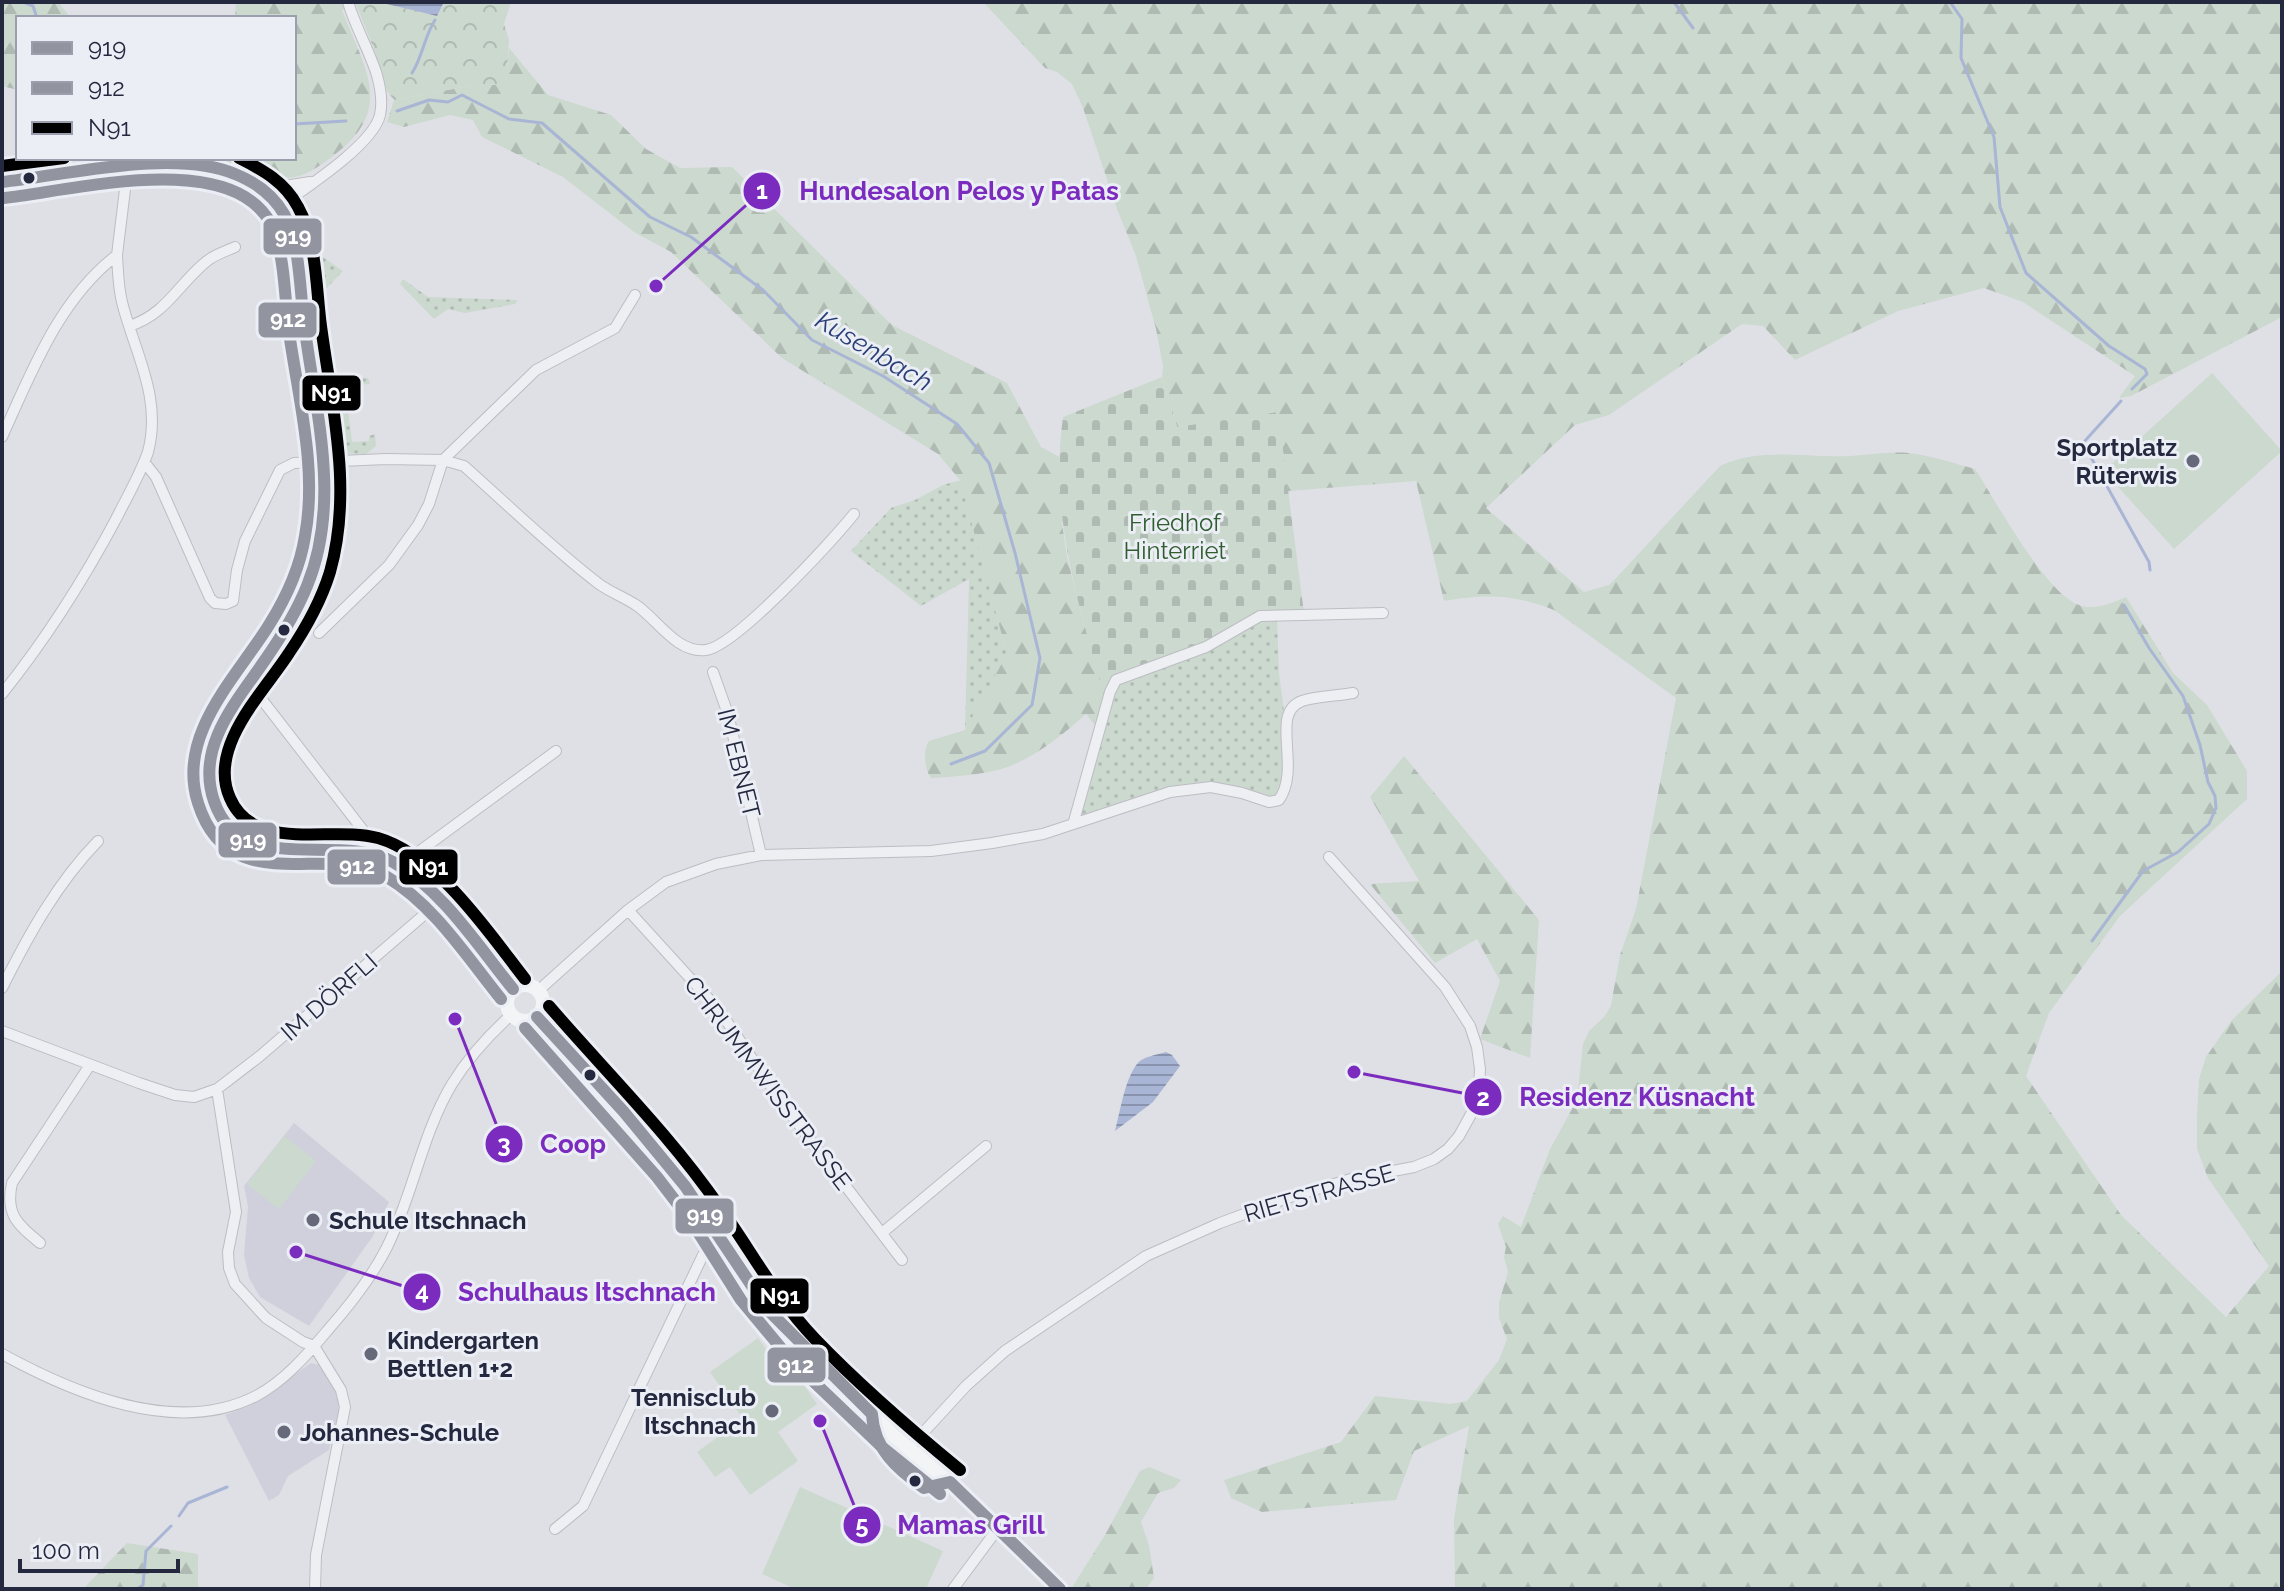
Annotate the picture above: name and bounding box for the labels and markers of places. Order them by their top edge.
callout: Hundesalon Pelos y Patas [742,166,1135,216]
unlabelled marker [21,170,37,186]
place label: Sportplatz Rüterwis [2057,433,2177,490]
marker: Sportplatz Rüterwis [2184,452,2202,470]
unlabelled marker [276,622,292,638]
unlabelled marker [582,1067,598,1083]
callout: Residenz Küsnacht [1463,1072,1771,1122]
callout: Coop [484,1119,622,1169]
place label: Schule Itschnach [329,1206,526,1235]
marker: Schule Itschnach [304,1211,322,1229]
callout: Schulhaus Itschnach [402,1267,732,1317]
place label: Kindergarten Bettlen 1+2 [387,1326,539,1383]
marker: Kindergarten Bettlen 1+2 [362,1345,380,1363]
place label: Tennisclub Itschnach [631,1383,756,1440]
marker: Tennisclub Itschnach [763,1402,781,1420]
place label: Johannes-Schule [300,1418,499,1447]
marker: Johannes-Schule [275,1423,293,1441]
unlabelled marker [907,1473,923,1489]
callout: Mamas Grill [842,1500,1061,1550]

